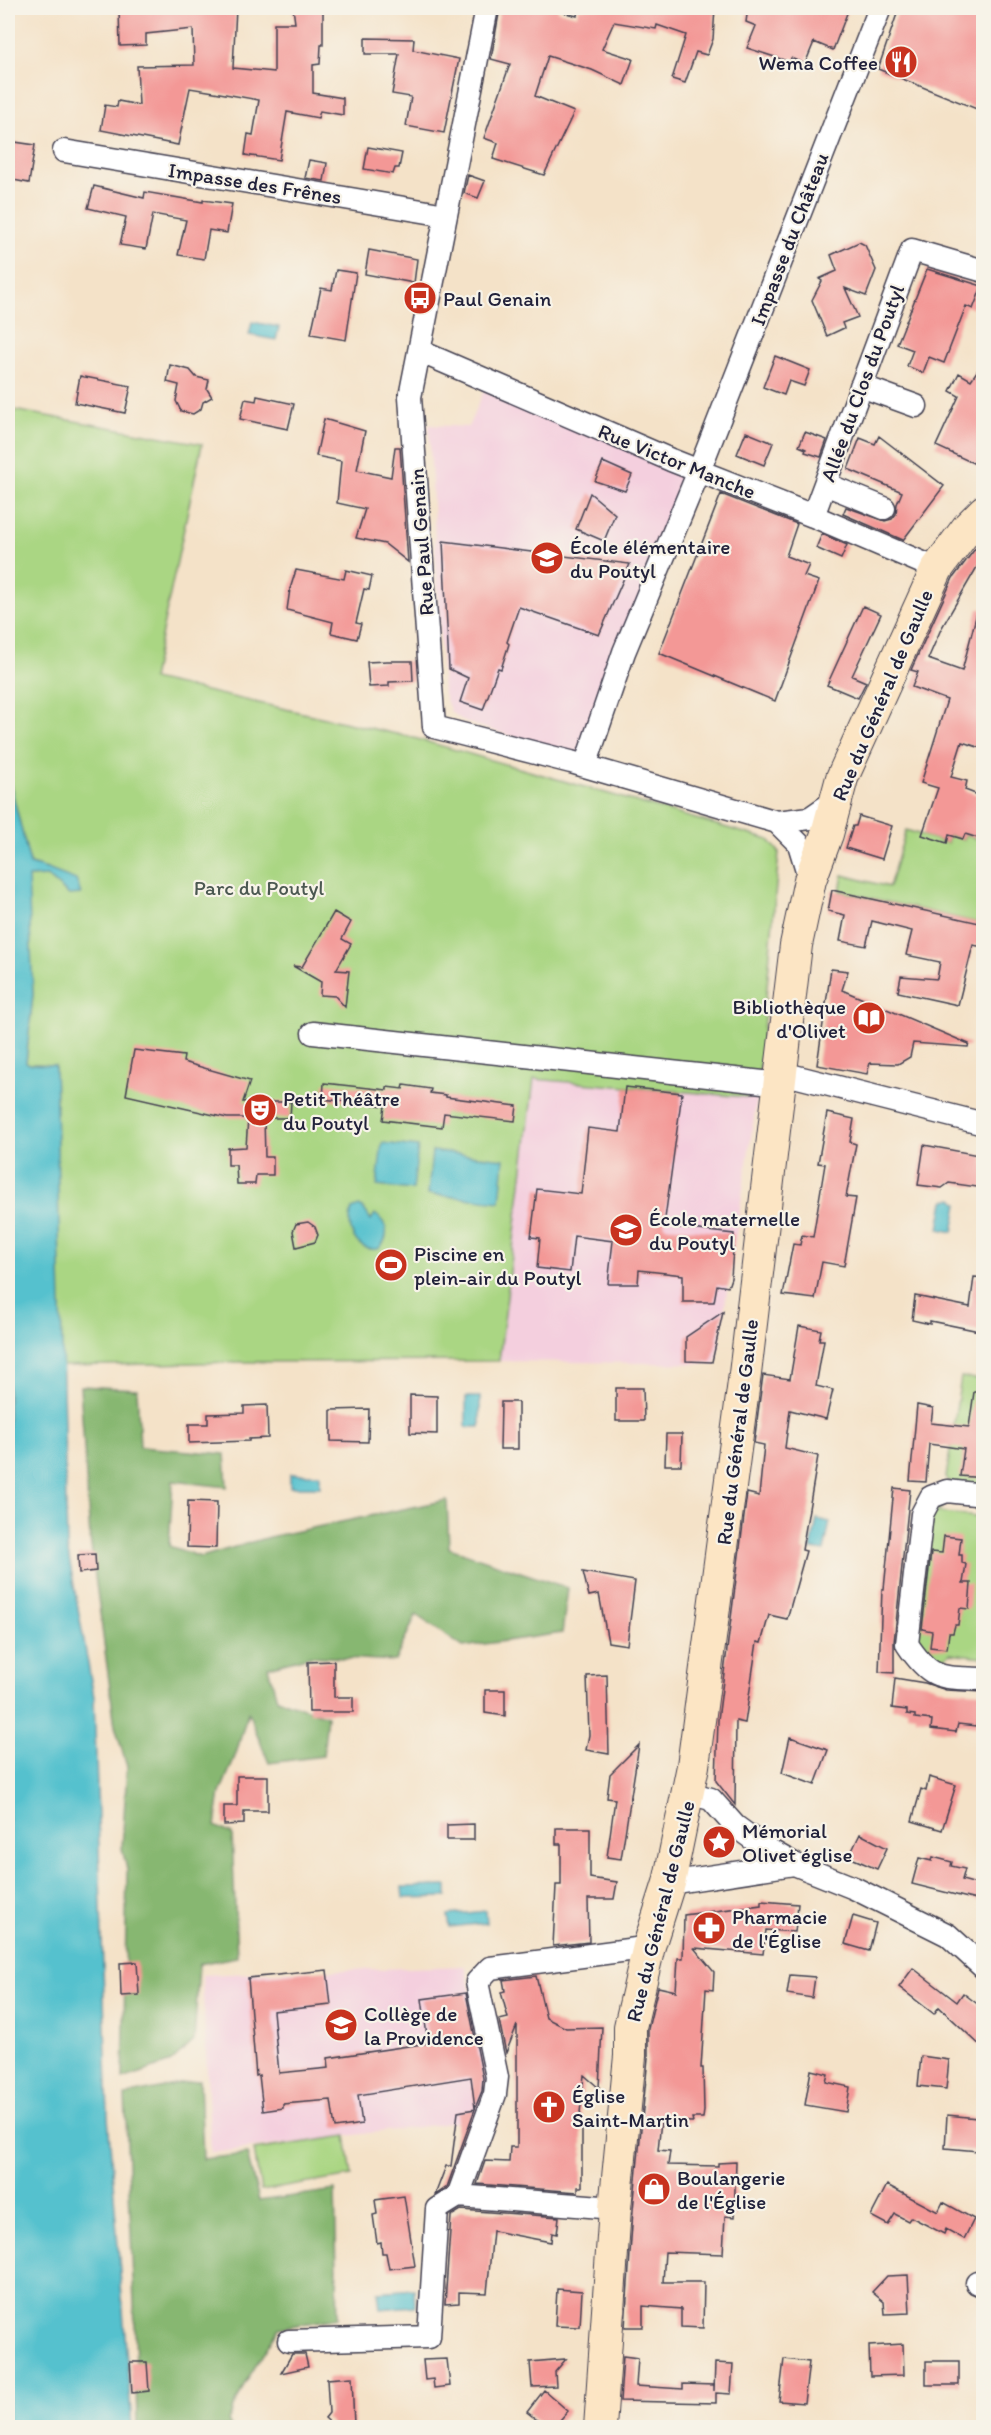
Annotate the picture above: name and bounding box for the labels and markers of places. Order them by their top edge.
restaurant icon: Wema Coffee [883,44,919,80]
place label: Wema Coffee [759,50,878,75]
bus stop icon: Paul Genain [402,280,438,316]
place label: Paul Genain [443,286,552,311]
place label: École élémentaire du Poutyl [570,534,730,583]
school or university icon: École élémentaire du Poutyl [529,540,565,576]
place label: Bibliothèque d'Olivet [733,994,846,1043]
library icon: Bibliothèque d'Olivet [851,1000,887,1036]
place label: Petit Théâtre du Poutyl [283,1086,400,1135]
theatre icon: Petit Théâtre du Poutyl [242,1092,278,1128]
place label: École maternelle du Poutyl [649,1206,800,1255]
school or university icon: École maternelle du Poutyl [608,1212,644,1248]
place label: Piscine en plein-air du Poutyl [414,1241,582,1290]
sports icon: Piscine en plein-air du Poutyl [373,1247,409,1283]
place label: Mémorial Olivet église [742,1818,852,1867]
place icon: Mémorial Olivet église [701,1824,737,1860]
place label: Pharmacie de l'Église [732,1904,827,1953]
pharmacy icon: Pharmacie de l'Église [691,1910,727,1946]
place label: Collège de la Providence [364,2001,484,2050]
school or university icon: Collège de la Providence [323,2007,359,2043]
place label: Église Saint-Martin [572,2083,689,2132]
church icon: Église Saint-Martin [531,2089,567,2125]
place label: Boulangerie de l'Église [677,2165,785,2214]
shop icon: Boulangerie de l'Église [636,2171,672,2207]

